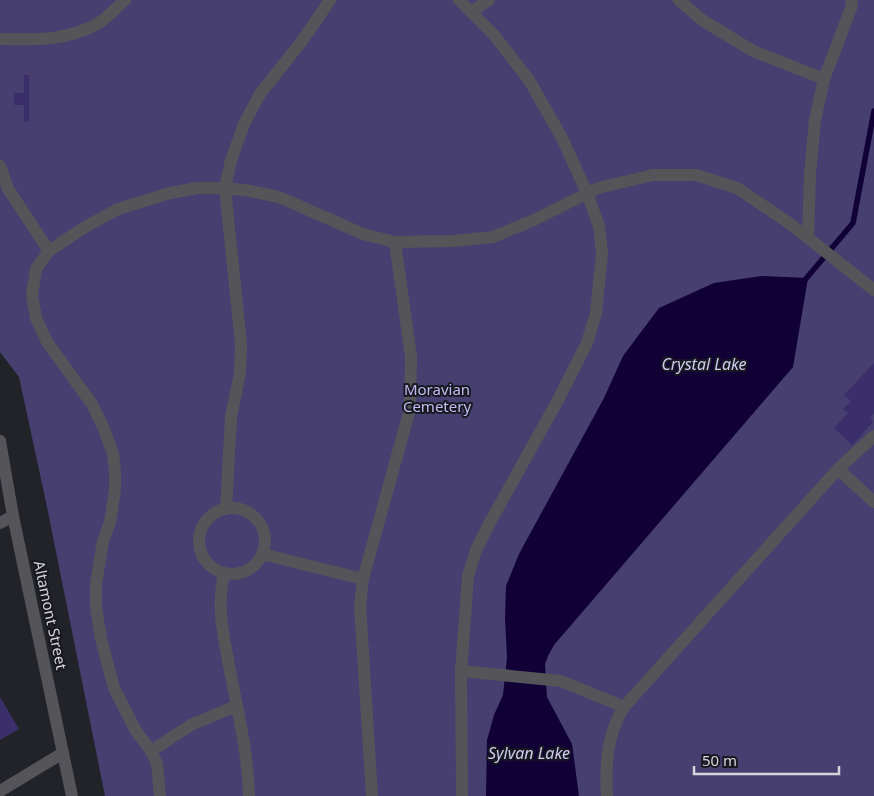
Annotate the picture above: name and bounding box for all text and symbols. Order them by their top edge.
water label: Crystal Lake [661,353,747,375]
park label: Moravian Cemetery [403,379,471,416]
street label: Altamont Street [30,559,72,672]
water label: Sylvan Lake [488,742,570,764]
scale bar [694,744,839,776]
text: 50 m [702,750,737,770]

